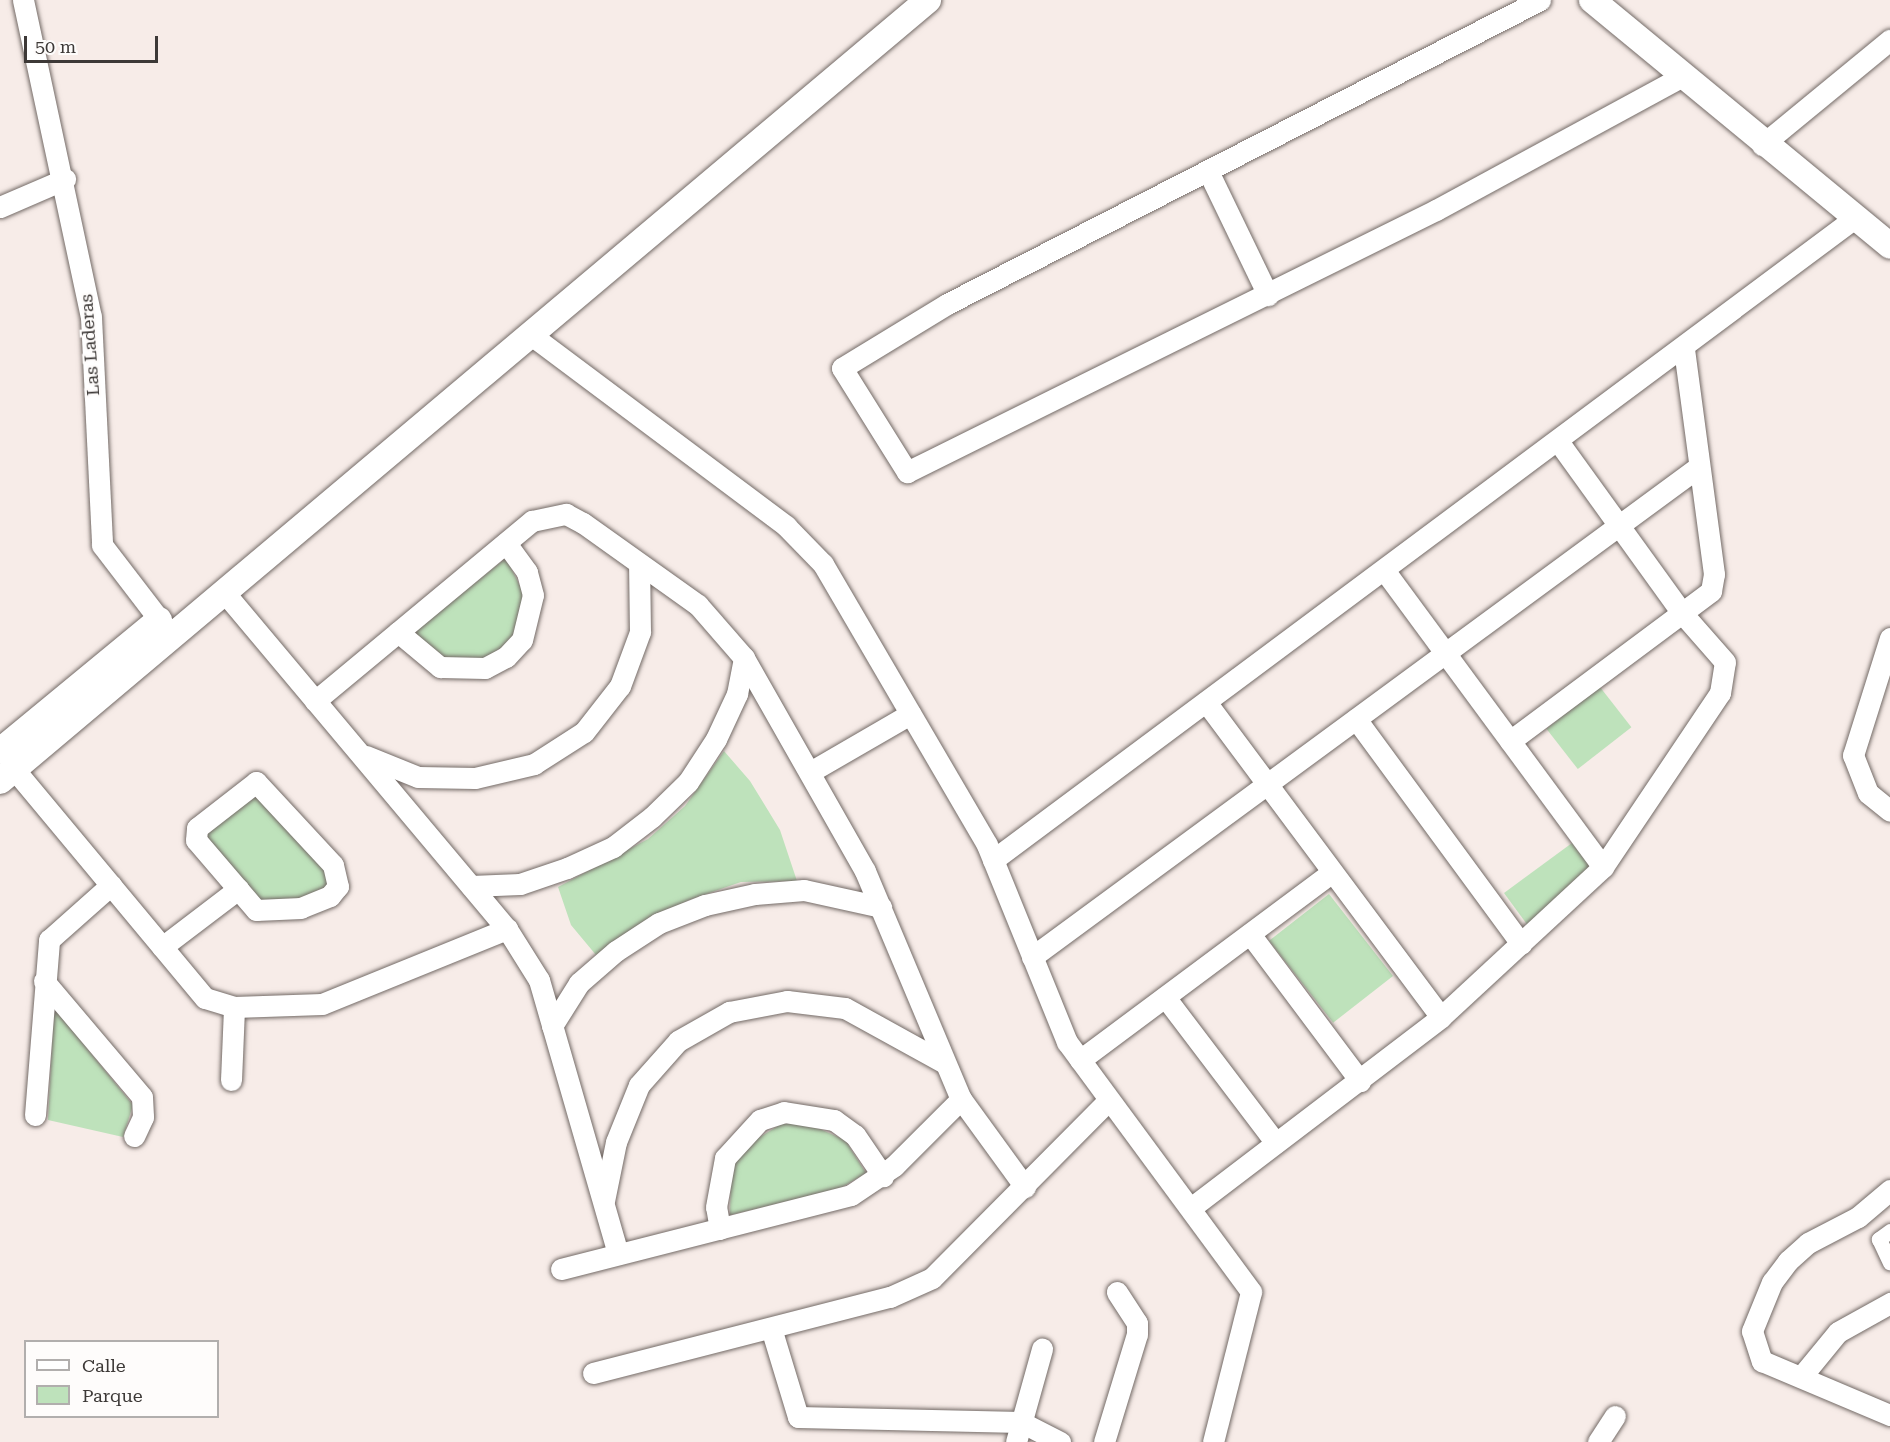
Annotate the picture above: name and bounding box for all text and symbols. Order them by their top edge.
scale bar [27,24,160,62]
text: 50 m [35,36,76,57]
street label: Las Laderas [76,293,104,397]
legend [24,1340,219,1418]
text: Calle [82,1355,126,1376]
text: Parque [82,1385,143,1406]

